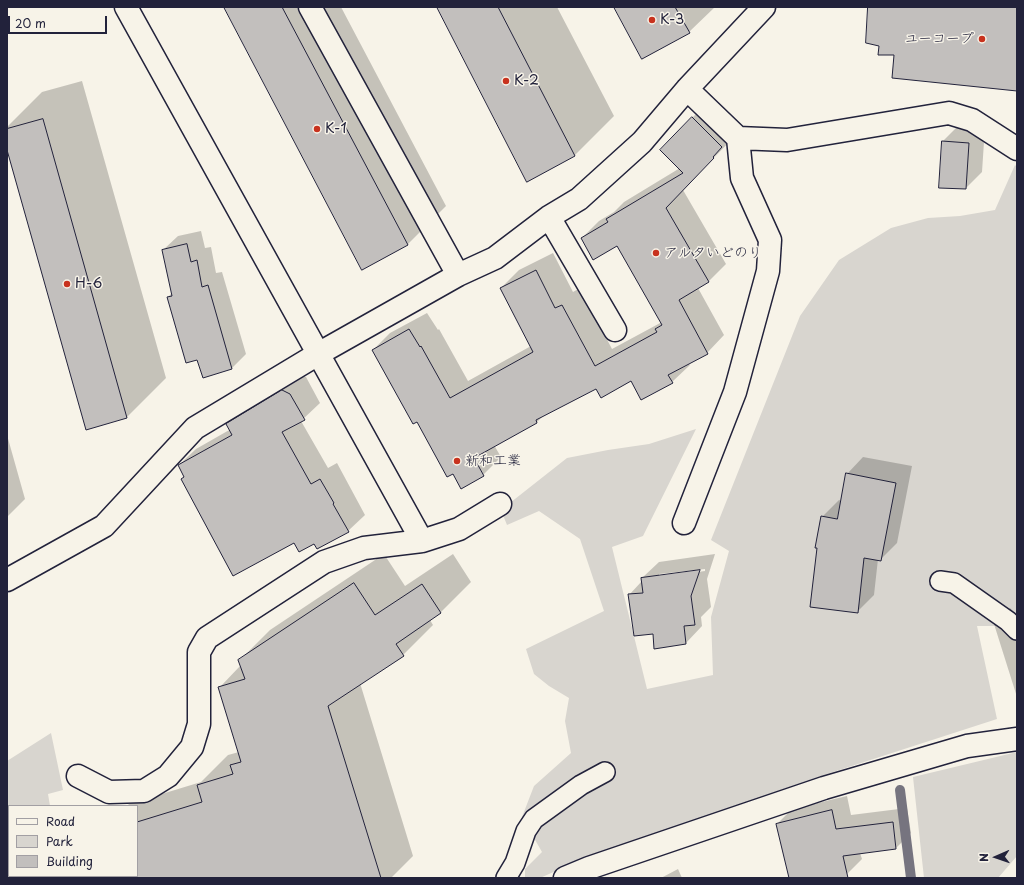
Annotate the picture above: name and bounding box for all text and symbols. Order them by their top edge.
scale bar [10,8,109,34]
place label: K-3 [660,12,684,28]
text: 20 m [15,14,46,32]
marker: K-3 [647,15,657,25]
place label: ユーコープ [905,31,974,47]
marker: ユーコープ [977,34,987,44]
place label: K-2 [514,73,539,89]
marker: K-2 [501,76,511,86]
place label: K-1 [325,121,347,137]
marker: K-1 [312,124,322,134]
place label: アルタいどのり [664,245,762,261]
marker: アルタいどのり [651,248,661,258]
place label: H-6 [75,276,102,292]
marker: H-6 [62,279,72,289]
place label: 新和工業 [465,453,521,469]
marker: 新和工業 [452,456,462,466]
legend [8,805,138,877]
text: Road [46,812,75,830]
text: Park [46,832,73,850]
north arrow [976,837,1016,877]
text: Building [46,852,93,870]
text: N [975,853,992,862]

